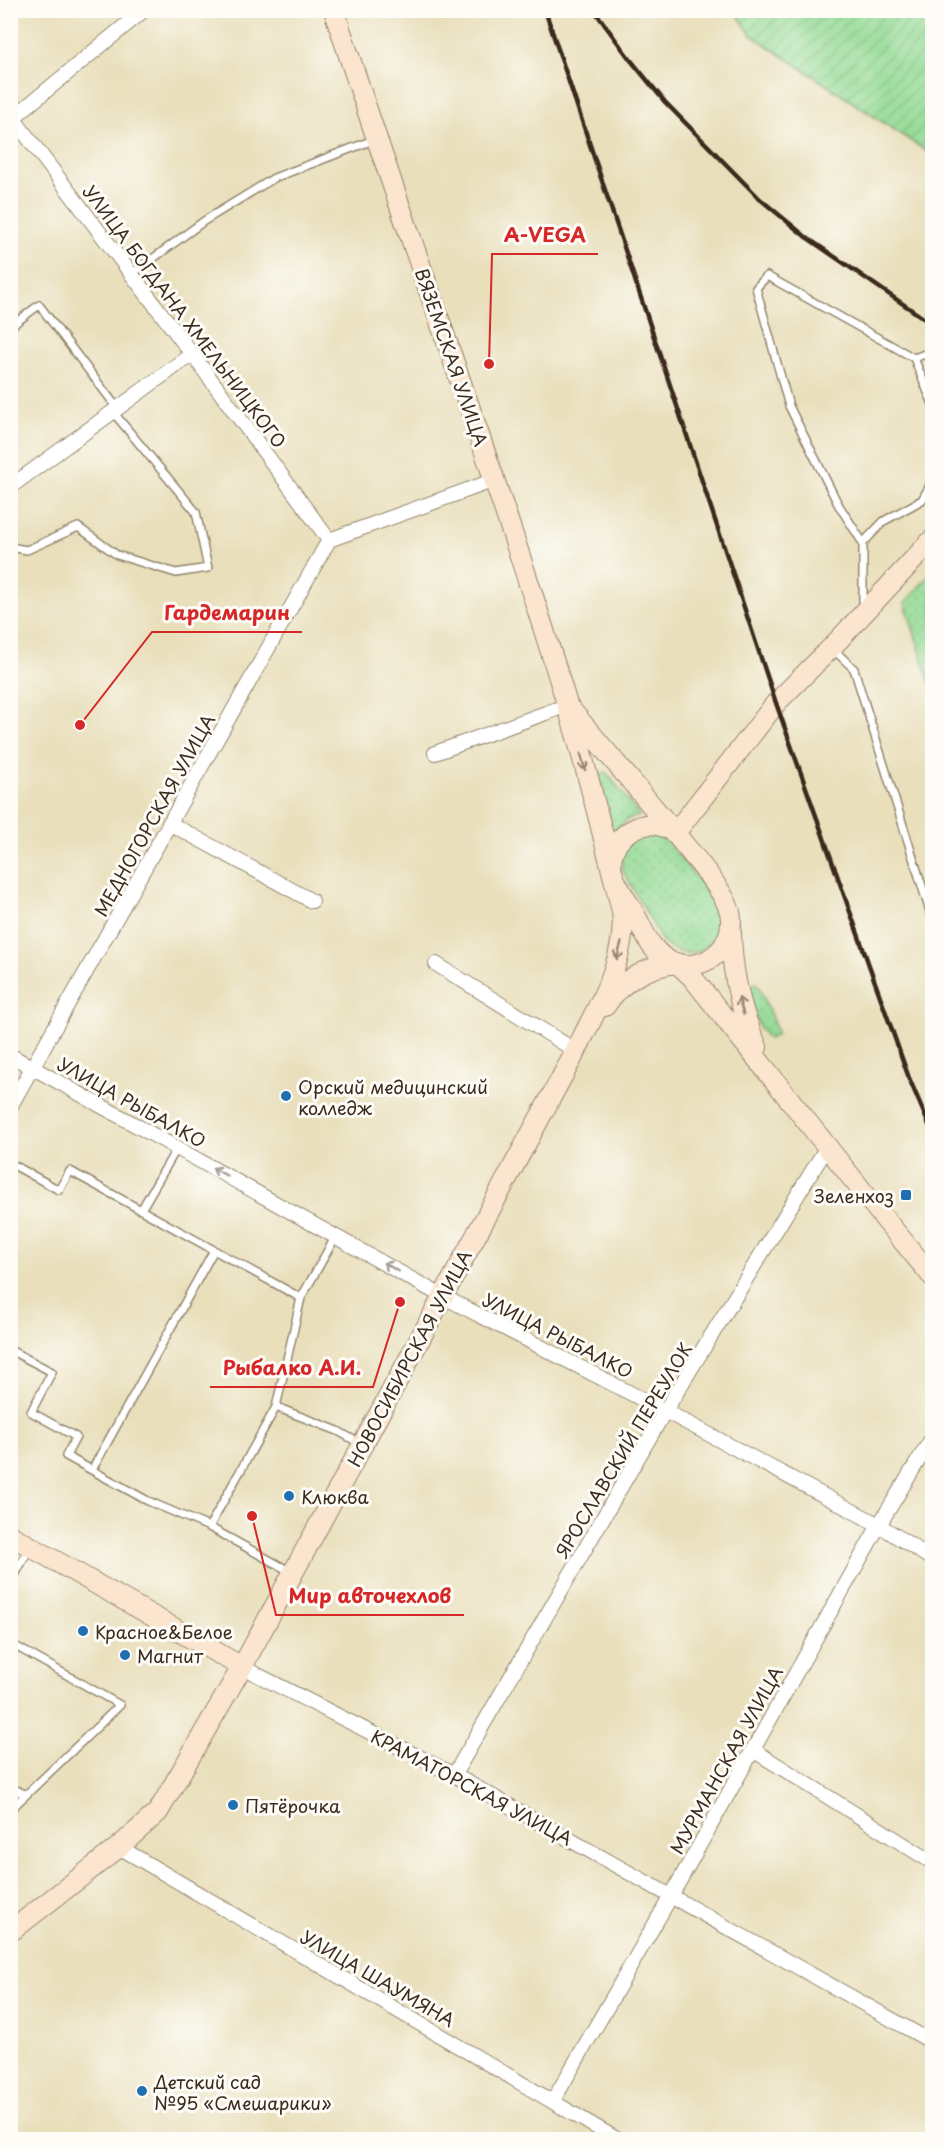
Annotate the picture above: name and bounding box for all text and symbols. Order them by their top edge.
street label: УЛИЦА БОГДАНА ХМЕЛЬНИЦКОГО [77,179,293,453]
callout: A-VEGA [492,216,598,254]
text: A-VEGA [504,219,586,249]
street label: ВЯЗЕМСКАЯ УЛИЦА [409,264,495,450]
callout: Гардемарин [152,594,302,632]
text: Гардемарин [164,597,290,627]
street label: МЕДНОГОРСКАЯ УЛИЦА [87,709,221,921]
one-way arrow [578,752,589,771]
one-way arrow [613,941,624,960]
one-way arrow [735,997,746,1016]
street label: УЛИЦА РЫБАЛКО [53,1050,211,1154]
place label: Орский медицинский колледж [298,1073,488,1121]
marker: Орский медицинский колледж [279,1089,293,1103]
one-way arrow [212,1166,230,1177]
place label: Зеленхоз [814,1182,894,1209]
marker: Зеленхоз [899,1188,913,1202]
street label: НОВОСИБИРСКАЯ УЛИЦА [340,1244,478,1471]
one-way arrow [383,1261,400,1273]
street label: УЛИЦА РЫБАЛКО [478,1285,638,1385]
street label: ЯРОСЛАВСКИЙ ПЕРЕУЛОК [547,1337,698,1564]
callout: Рыбалко А.И. [210,1349,373,1387]
text: Рыбалко А.И. [223,1352,361,1382]
place label: Клюква [301,1483,369,1510]
marker: Клюква [282,1489,296,1503]
callout: Мир авточехлов [276,1577,464,1615]
text: Мир авточехлов [289,1580,452,1610]
place label: Красное&Белое [95,1618,233,1645]
marker: Красное&Белое [76,1624,90,1638]
place label: Магнит [137,1642,204,1669]
marker: Магнит [118,1648,132,1662]
street label: МУРМАНСКАЯ УЛИЦА [663,1661,789,1859]
street label: КРАМАТОРСКАЯ УЛИЦА [366,1722,578,1852]
place label: Пятёрочка [245,1792,341,1819]
marker: Пятёрочка [226,1798,240,1812]
street label: УЛИЦА ШАУМЯНА [296,1923,460,2033]
place label: Детский сад №95 «Смешарики» [153,2068,332,2116]
marker: Детский сад №95 «Смешарики» [135,2084,149,2098]

